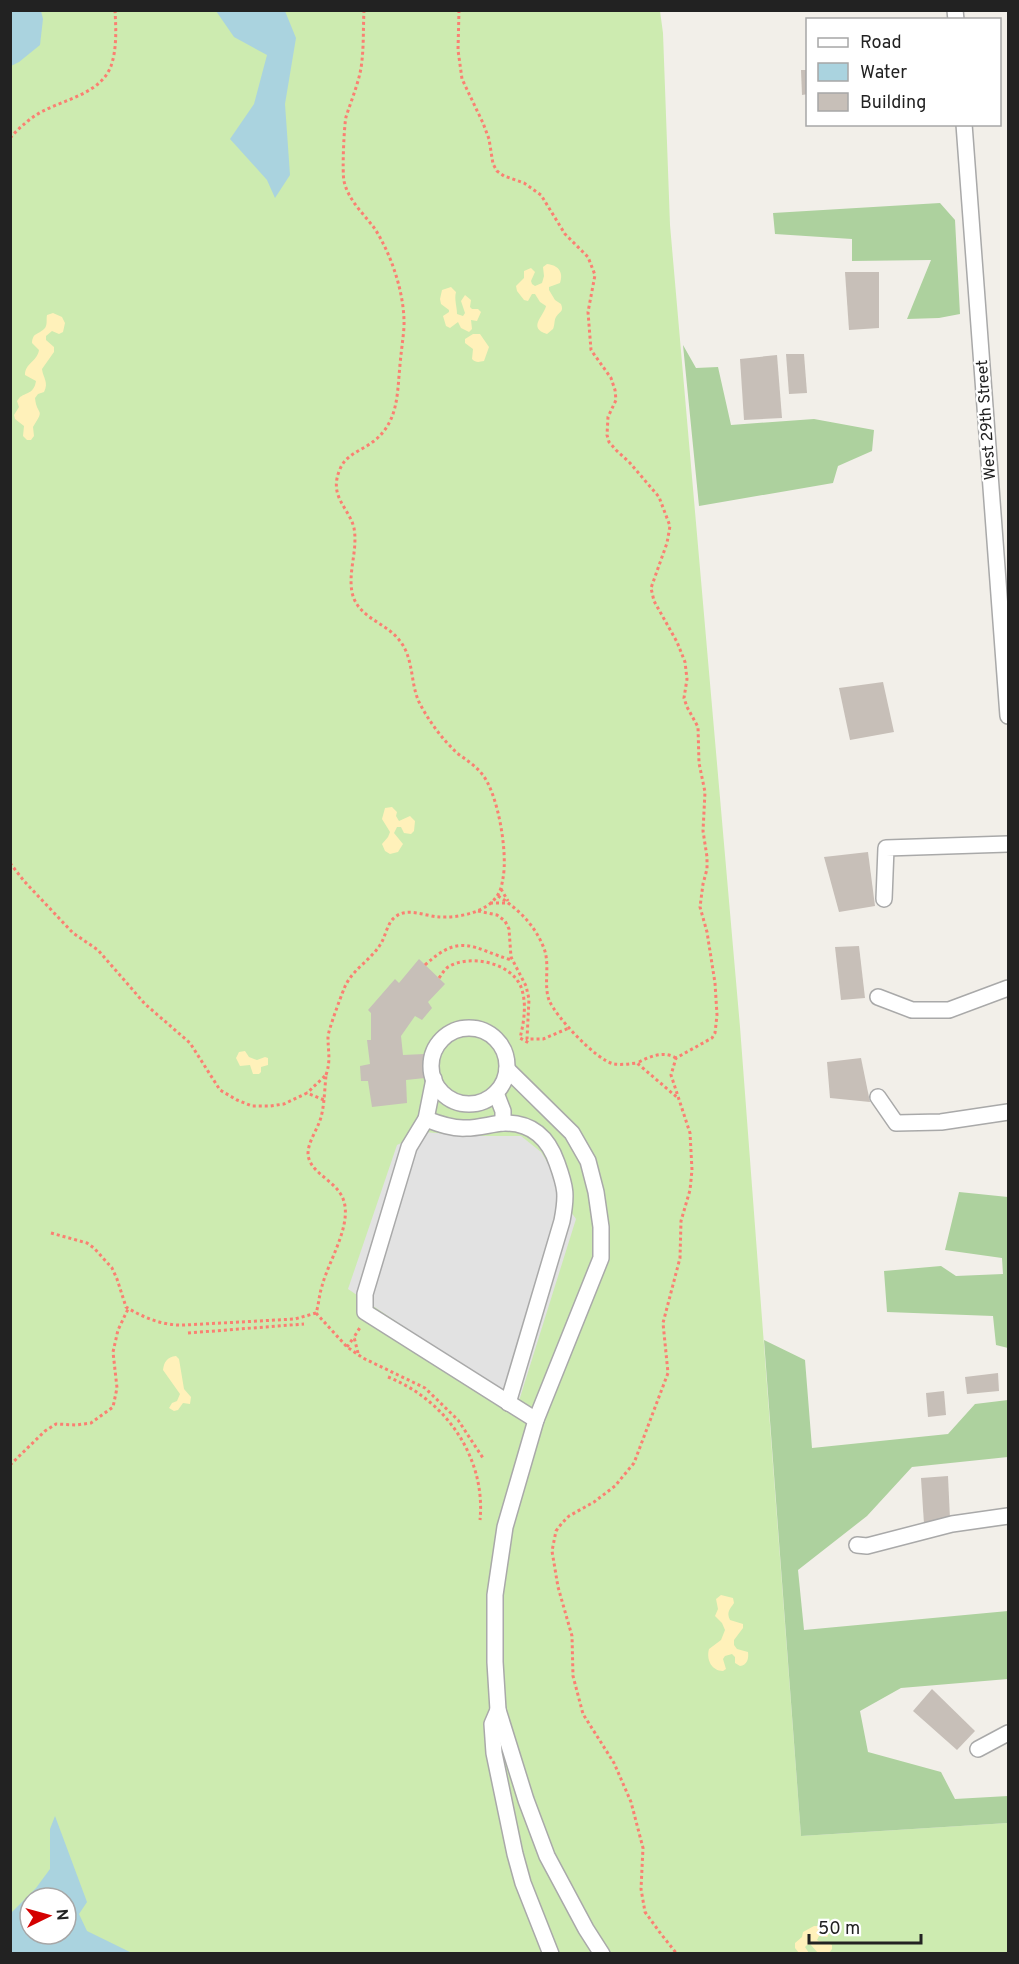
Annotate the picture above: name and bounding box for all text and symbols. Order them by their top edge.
legend [806,18,1001,126]
text: Road [860,32,902,55]
text: Water [860,62,907,85]
text: Building [860,92,926,115]
street label: West 29th Street [973,359,1001,481]
north arrow [18,1886,78,1946]
scale bar [809,1907,922,1945]
text: N [50,1908,71,1921]
text: 50 m [818,1918,860,1941]

